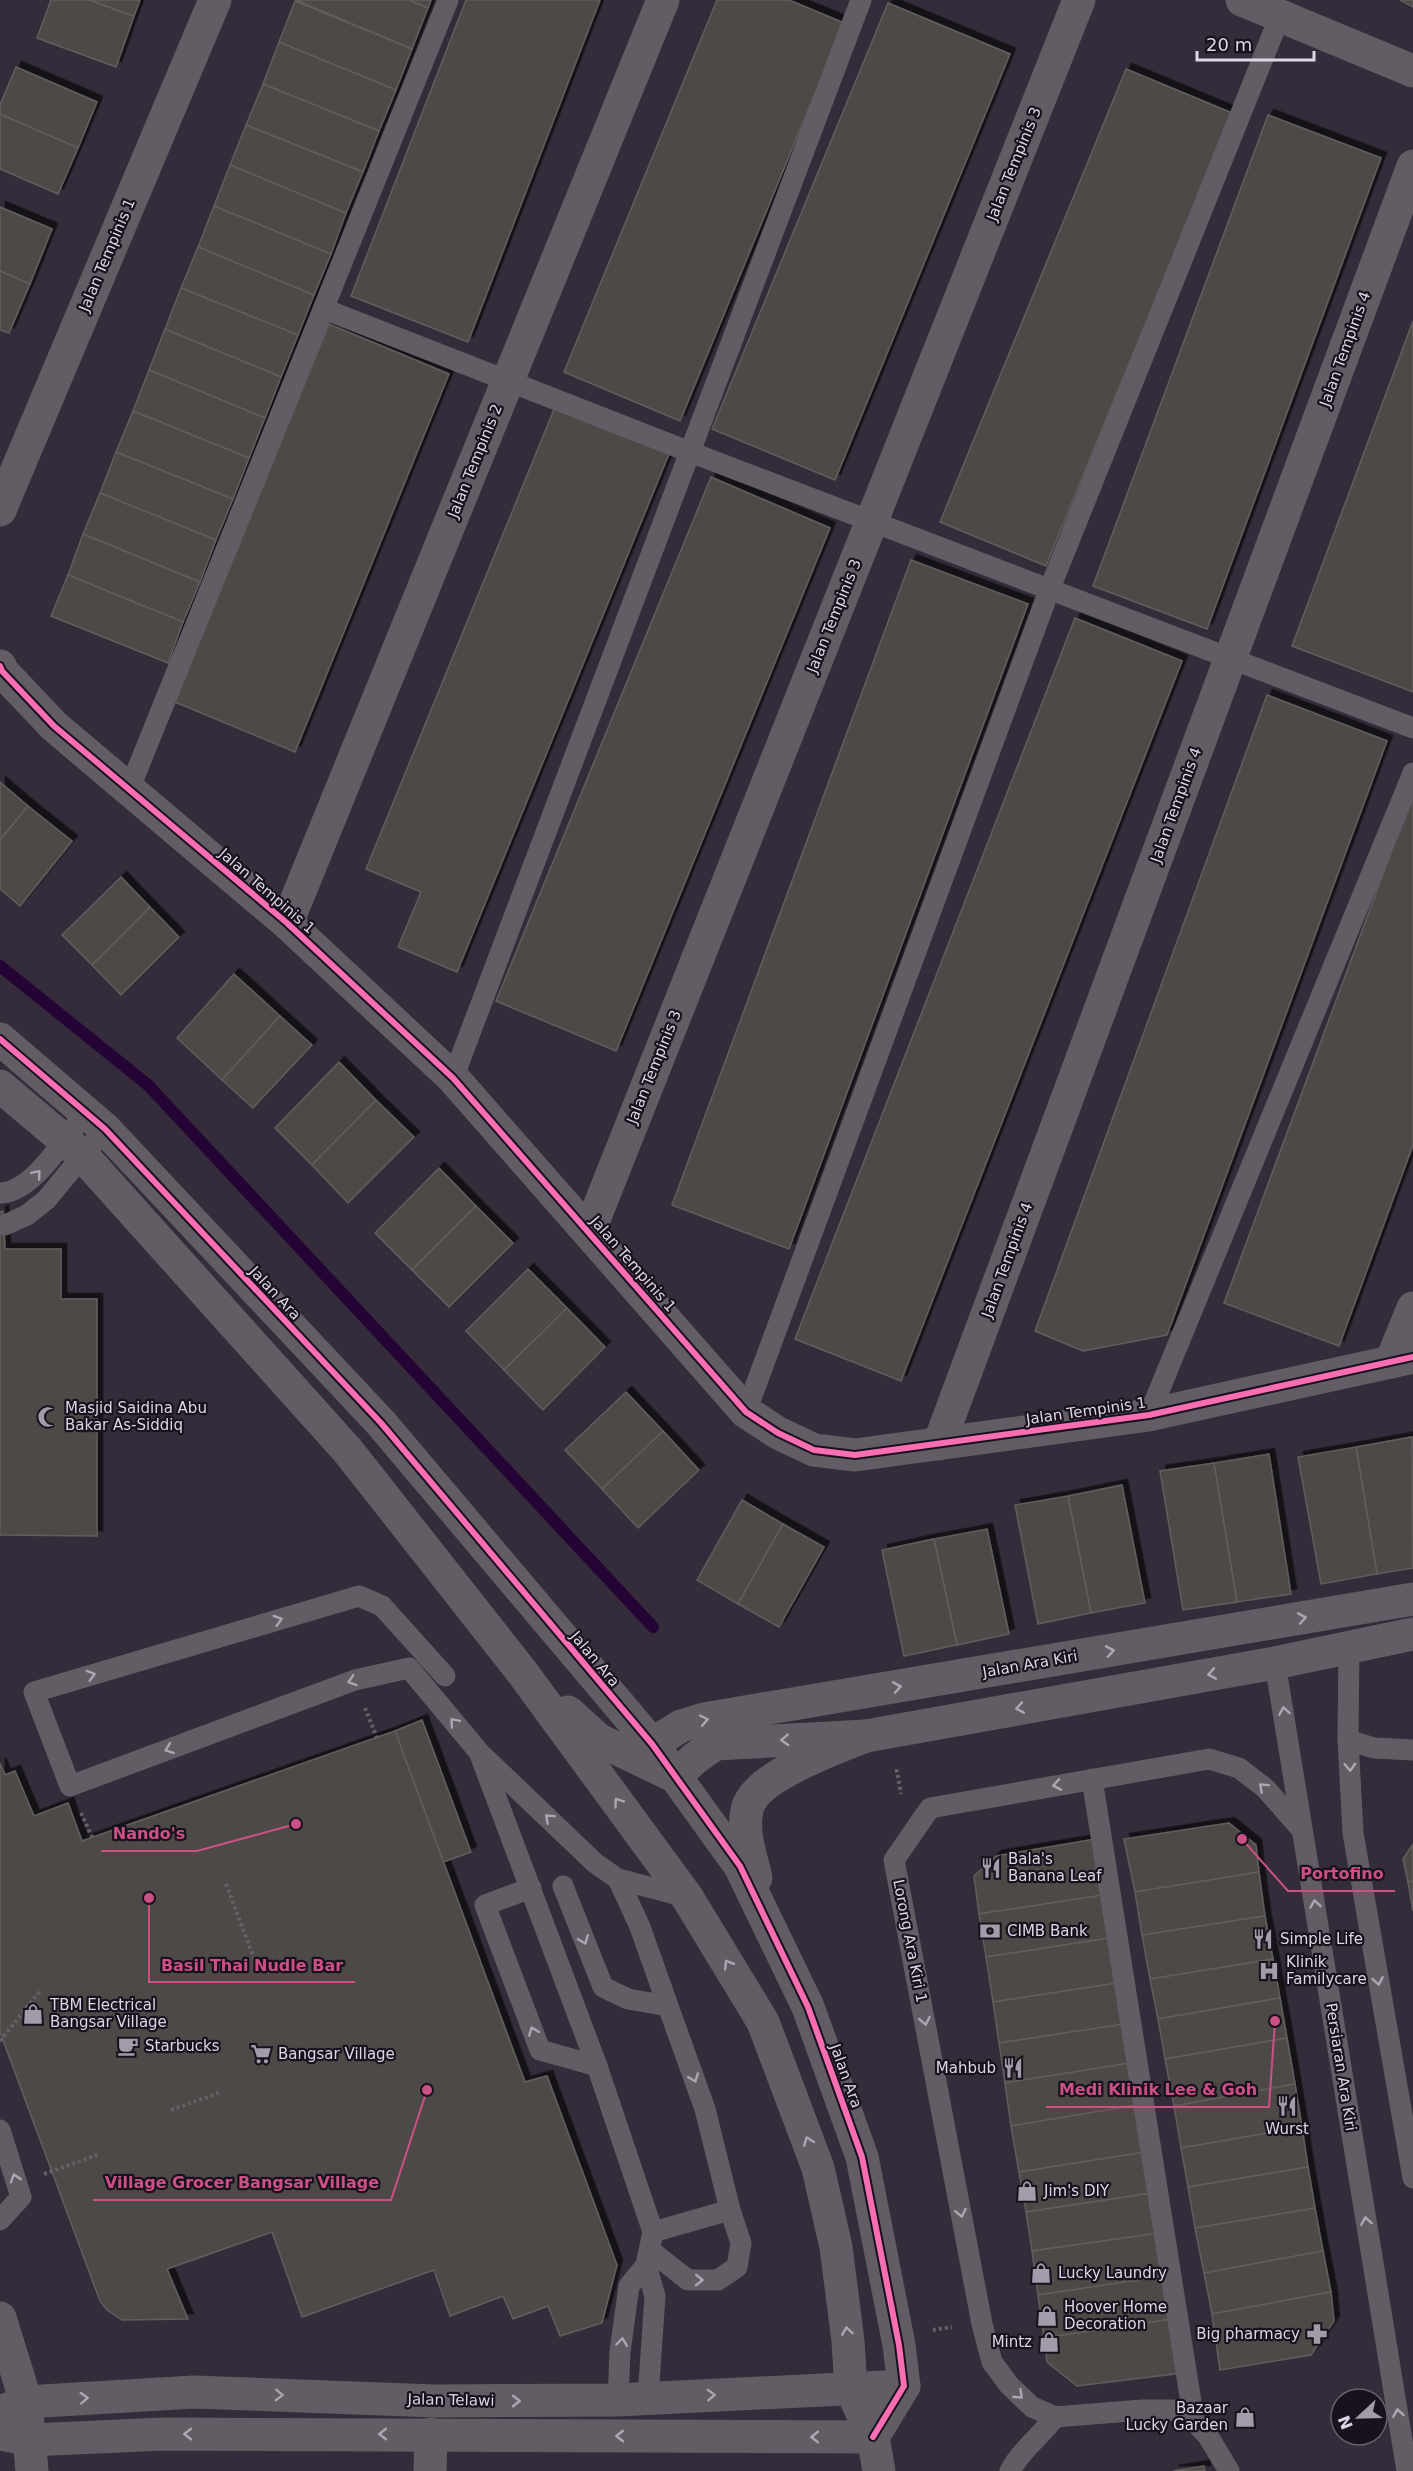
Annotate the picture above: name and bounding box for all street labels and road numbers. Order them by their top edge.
street label: Jalan Tempinis 3 [983,104,1045,224]
street label: Jalan Tempinis 1 [75,196,139,315]
street label: Jalan Tempinis 4 [1315,289,1374,410]
street label: Jalan Tempinis 2 [444,401,506,521]
street label: Jalan Tempinis 3 [803,556,865,676]
street label: Jalan Tempinis 4 [1146,745,1205,866]
street label: Jalan Tempinis 1 [215,844,319,938]
street label: Jalan Tempinis 3 [623,1007,685,1127]
street label: Jalan Tempinis 4 [977,1200,1036,1321]
street label: Jalan Tempinis 1 [586,1212,680,1316]
street label: Jalan Ara [245,1262,304,1324]
street label: Jalan Tempinis 1 [1024,1394,1147,1428]
street label: Jalan Ara [566,1627,623,1690]
street label: Jalan Ara Kiri [980,1647,1079,1681]
street label: Lorong Ara Kiri 1 [889,1878,931,2004]
street label: Persiaran Ara Kiri [1322,2002,1360,2132]
street label: Jalan Ara [826,2041,866,2110]
street label: Jalan Telawi [406,2390,495,2410]

